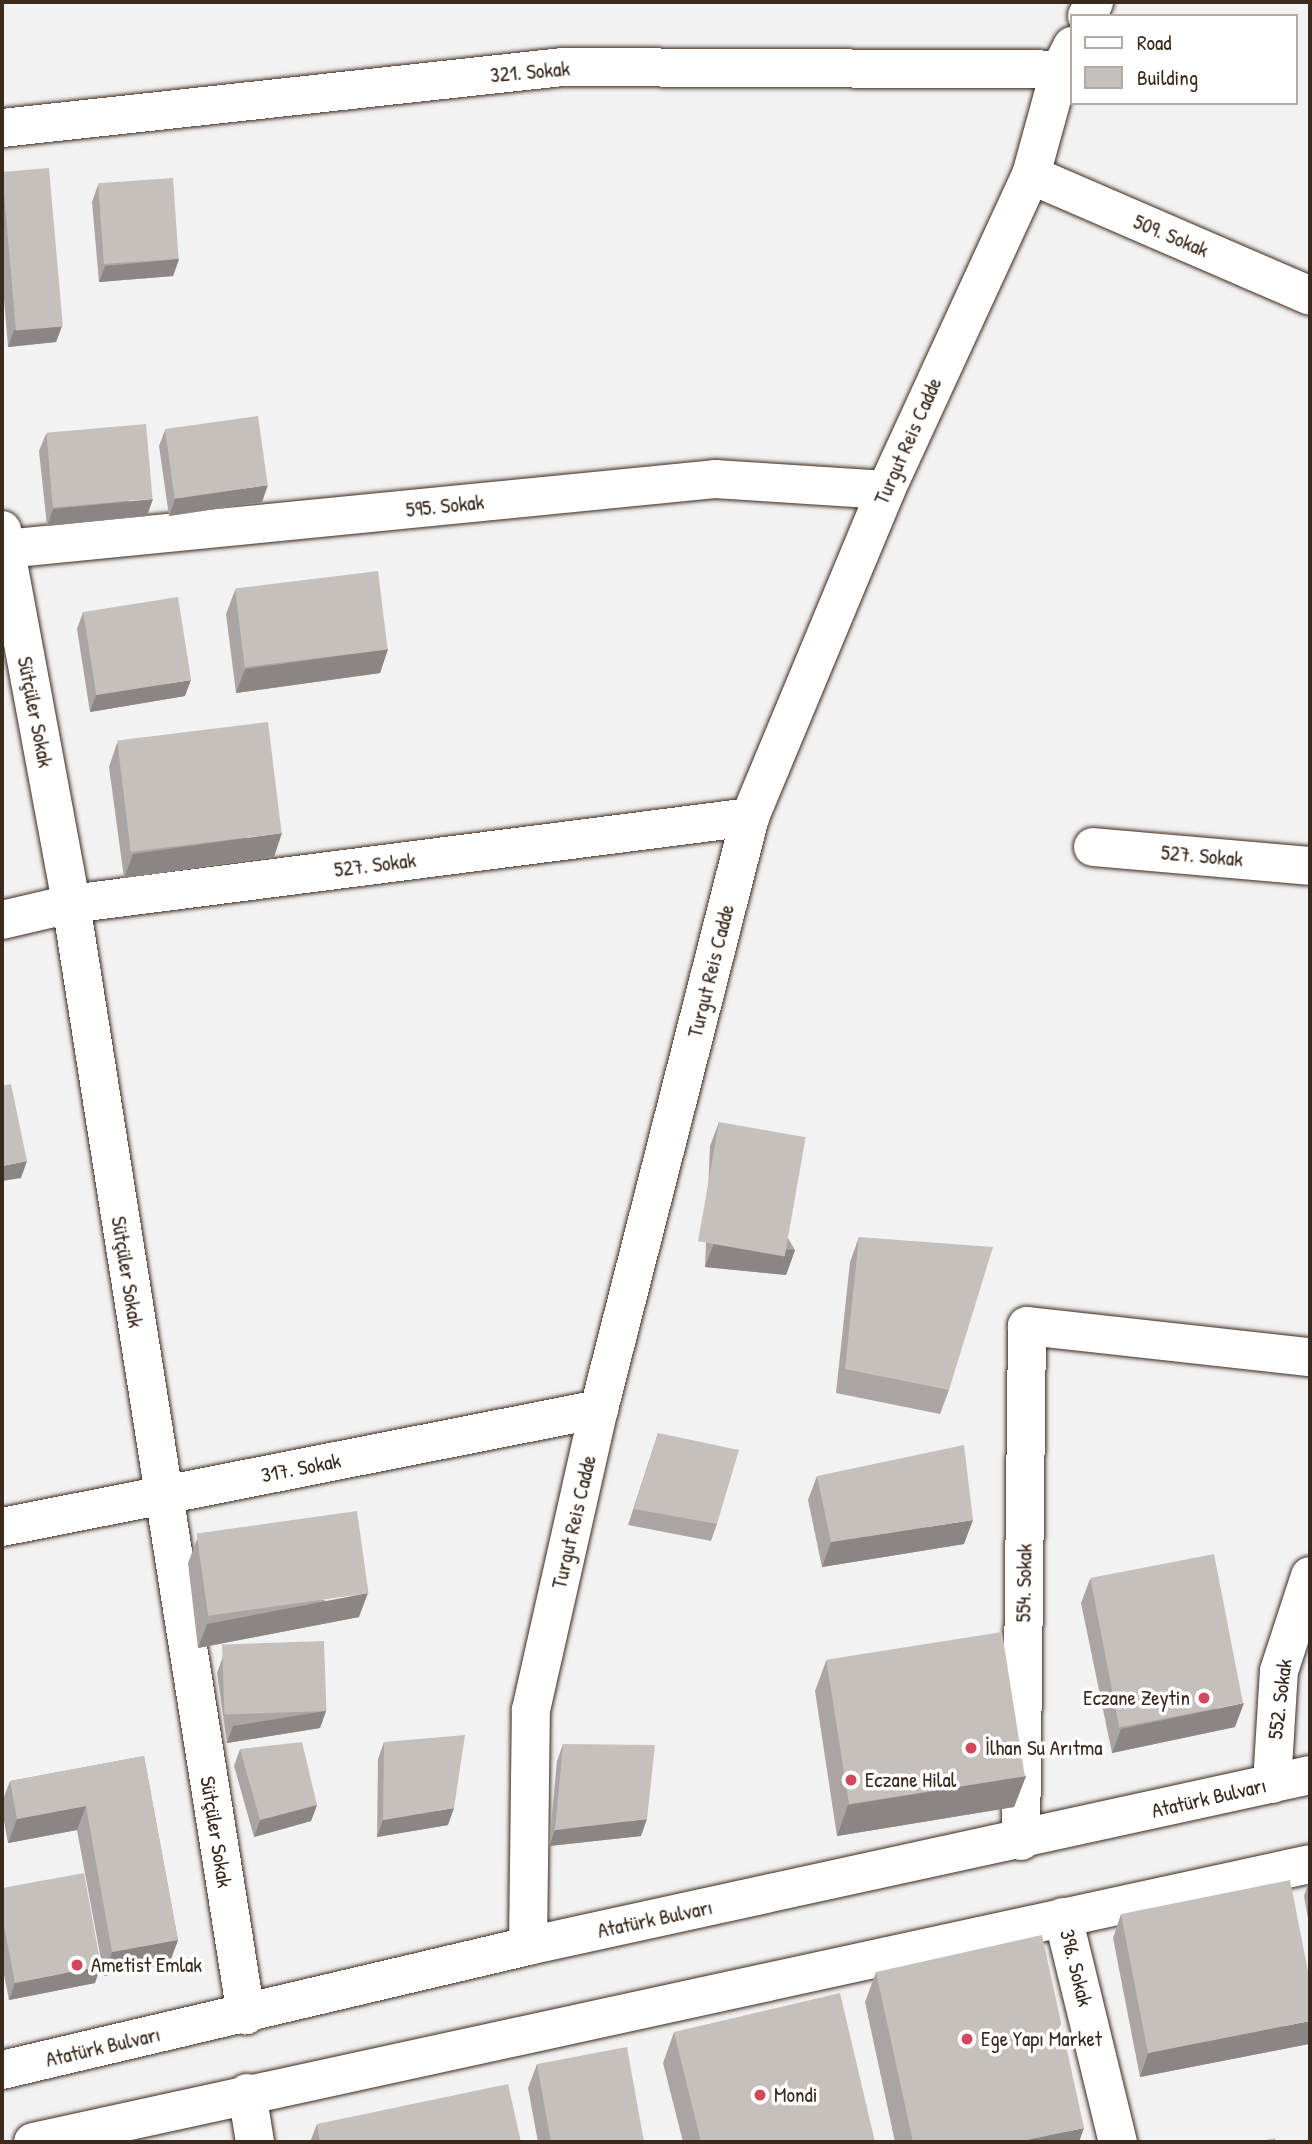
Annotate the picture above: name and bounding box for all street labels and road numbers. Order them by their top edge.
street label: 321. Sokak [489,56,571,88]
street label: 509. Sokak [1130,209,1212,263]
street label: Turgut Reis Cadde [869,374,947,508]
street label: 595. Sokak [405,489,485,523]
street label: Sütçüler Sokak [12,654,58,770]
street label: 527. Sokak [1160,840,1244,872]
street label: 527. Sokak [333,847,417,883]
street label: Turgut Reis Cadde [682,902,740,1040]
street label: Sütçüler Sokak [106,1215,148,1329]
street label: 317. Sokak [259,1448,343,1488]
street label: Turgut Reis Cadde [546,1453,602,1591]
street label: 554. Sokak [1011,1543,1037,1623]
street label: 552. Sokak [1263,1657,1297,1741]
street label: Atatürk Bulvarı [1149,1773,1269,1823]
street label: Sütçüler Sokak [195,1775,237,1889]
street label: Atatürk Bulvarı [595,1895,715,1943]
street label: 396. Sokak [1054,1927,1098,2009]
street label: Atatürk Bulvarı [43,2022,163,2072]

